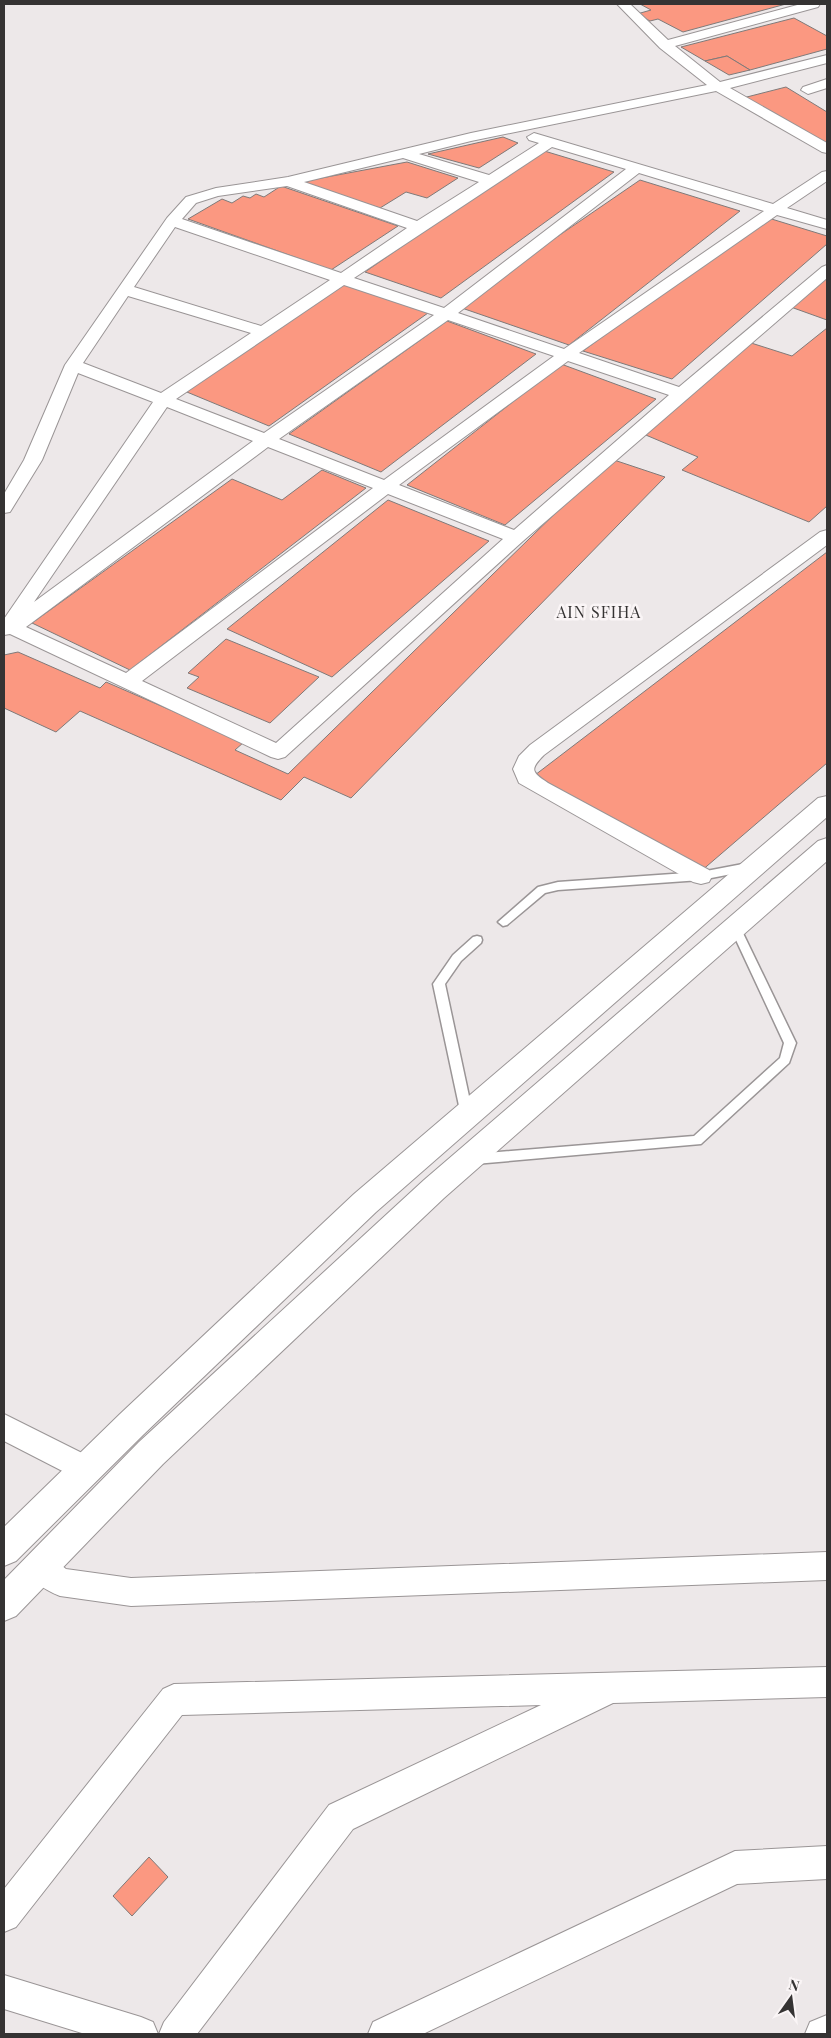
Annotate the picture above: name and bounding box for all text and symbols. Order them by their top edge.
district label: AIN SFIHA [556,601,641,622]
north arrow [766,1973,816,2023]
text: N [787,1974,801,1995]

